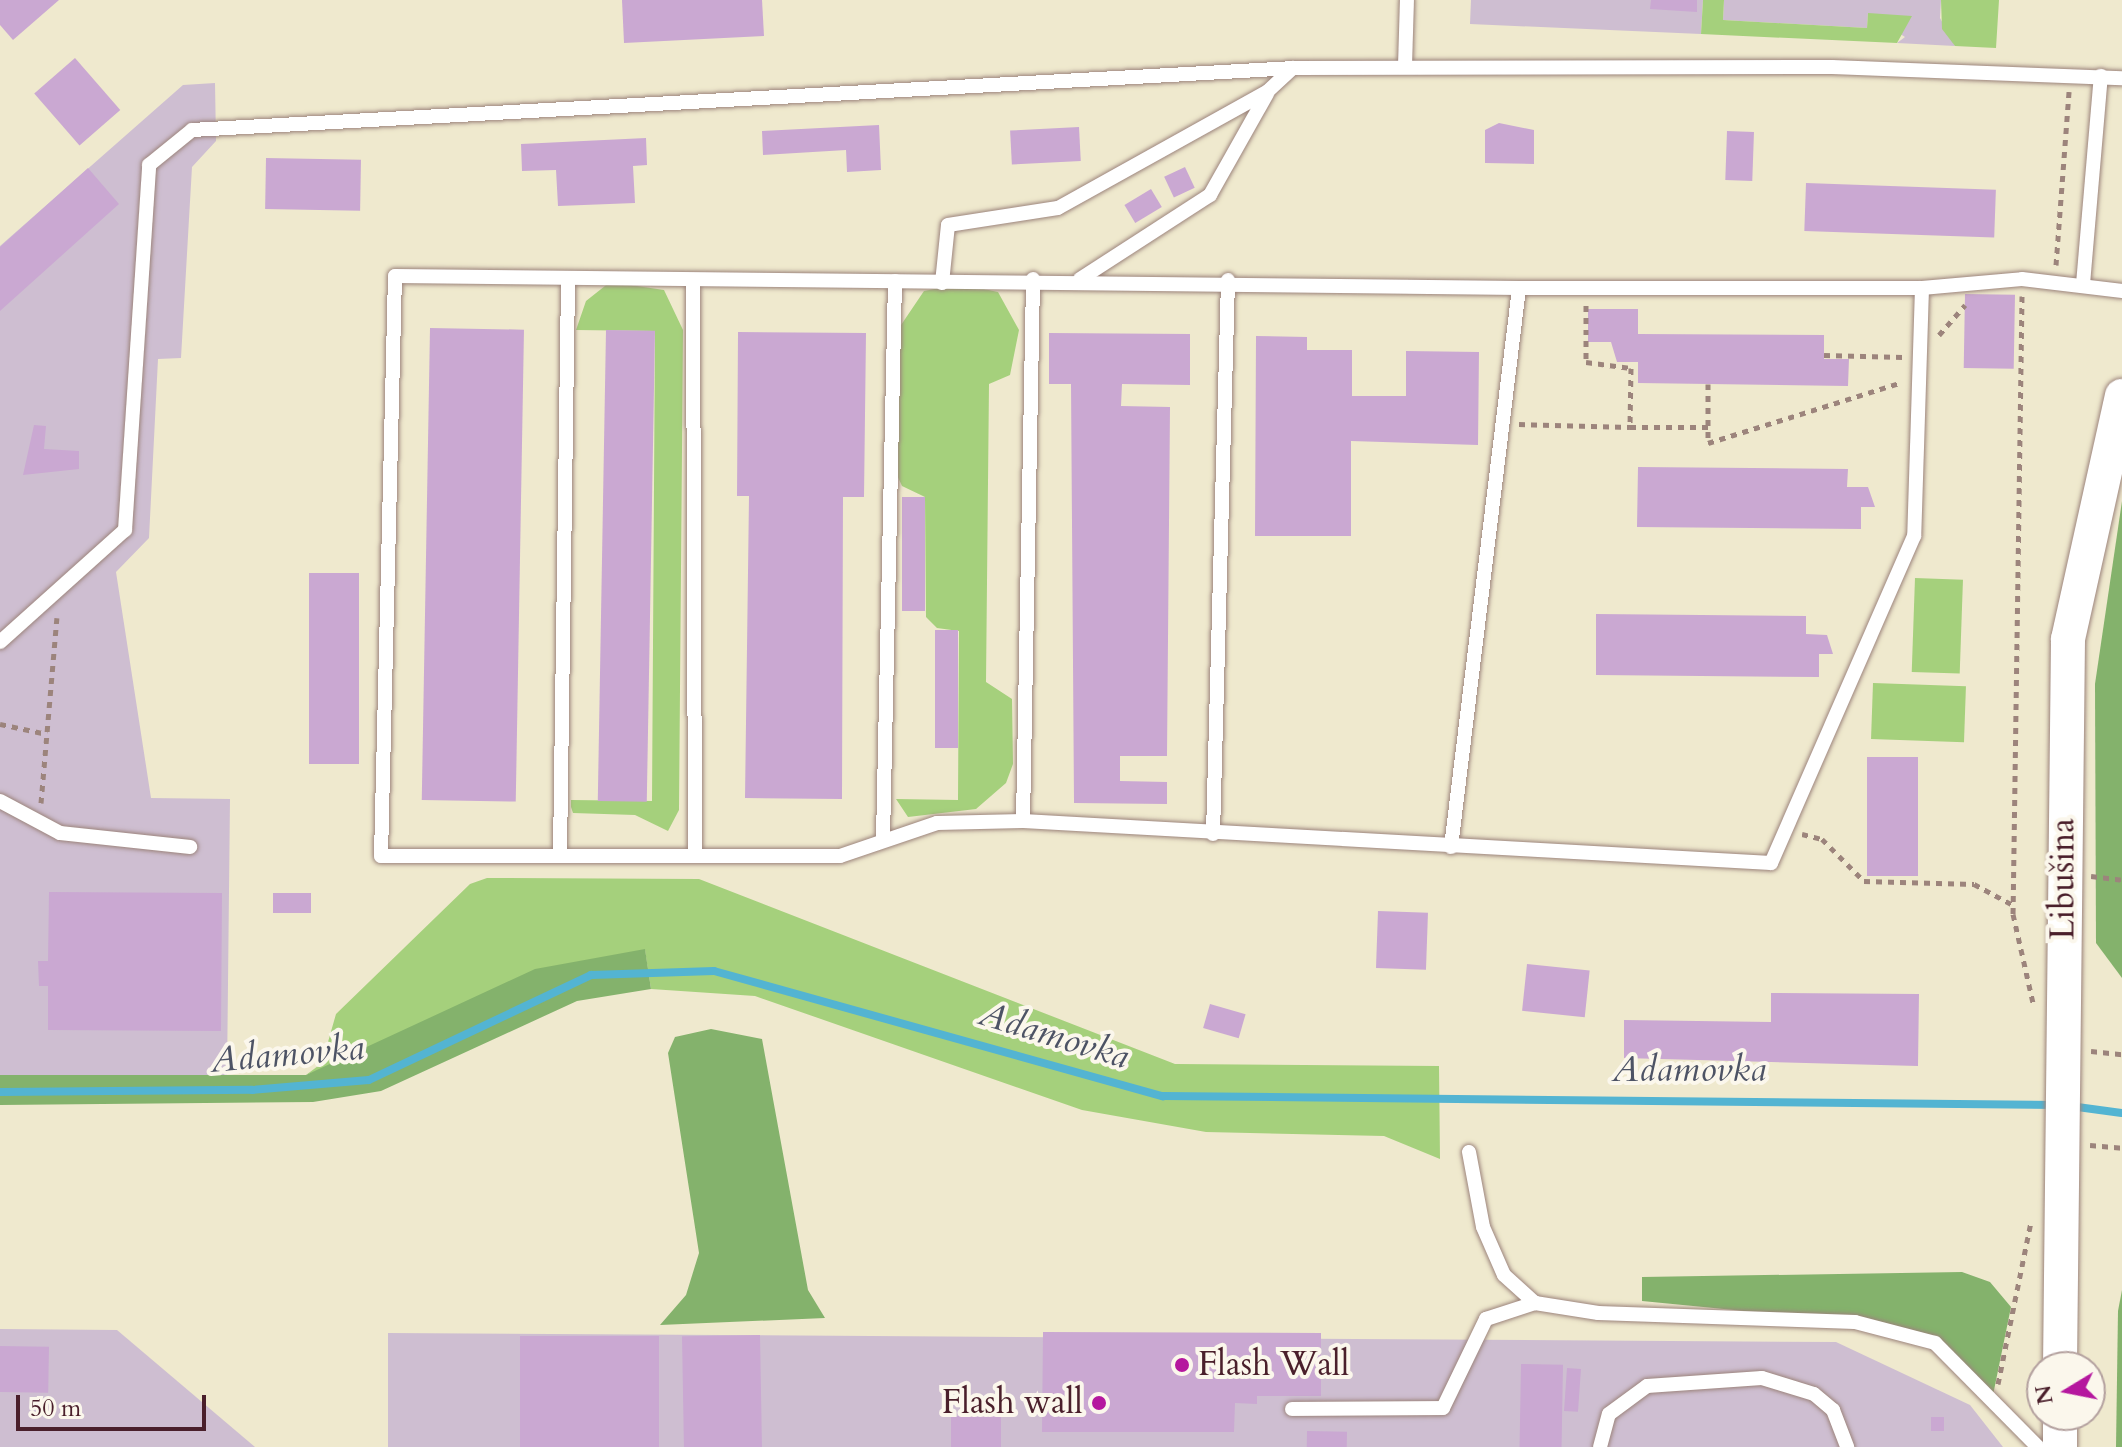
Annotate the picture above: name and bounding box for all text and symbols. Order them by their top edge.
street label: Libušina [2043,818,2083,940]
water label: Adamovka [974,992,1134,1078]
water label: Adamovka [208,1026,366,1082]
water label: Adamovka [1612,1048,1766,1092]
place label: Flash Wall [1198,1345,1349,1385]
north arrow [2026,1351,2106,1431]
marker: Flash Wall [1173,1356,1191,1374]
scale bar [20,1379,210,1429]
place label: Flash wall [942,1383,1083,1423]
text: N [2028,1383,2061,1407]
text: 50 m [30,1392,81,1425]
marker: Flash wall [1090,1394,1108,1412]

